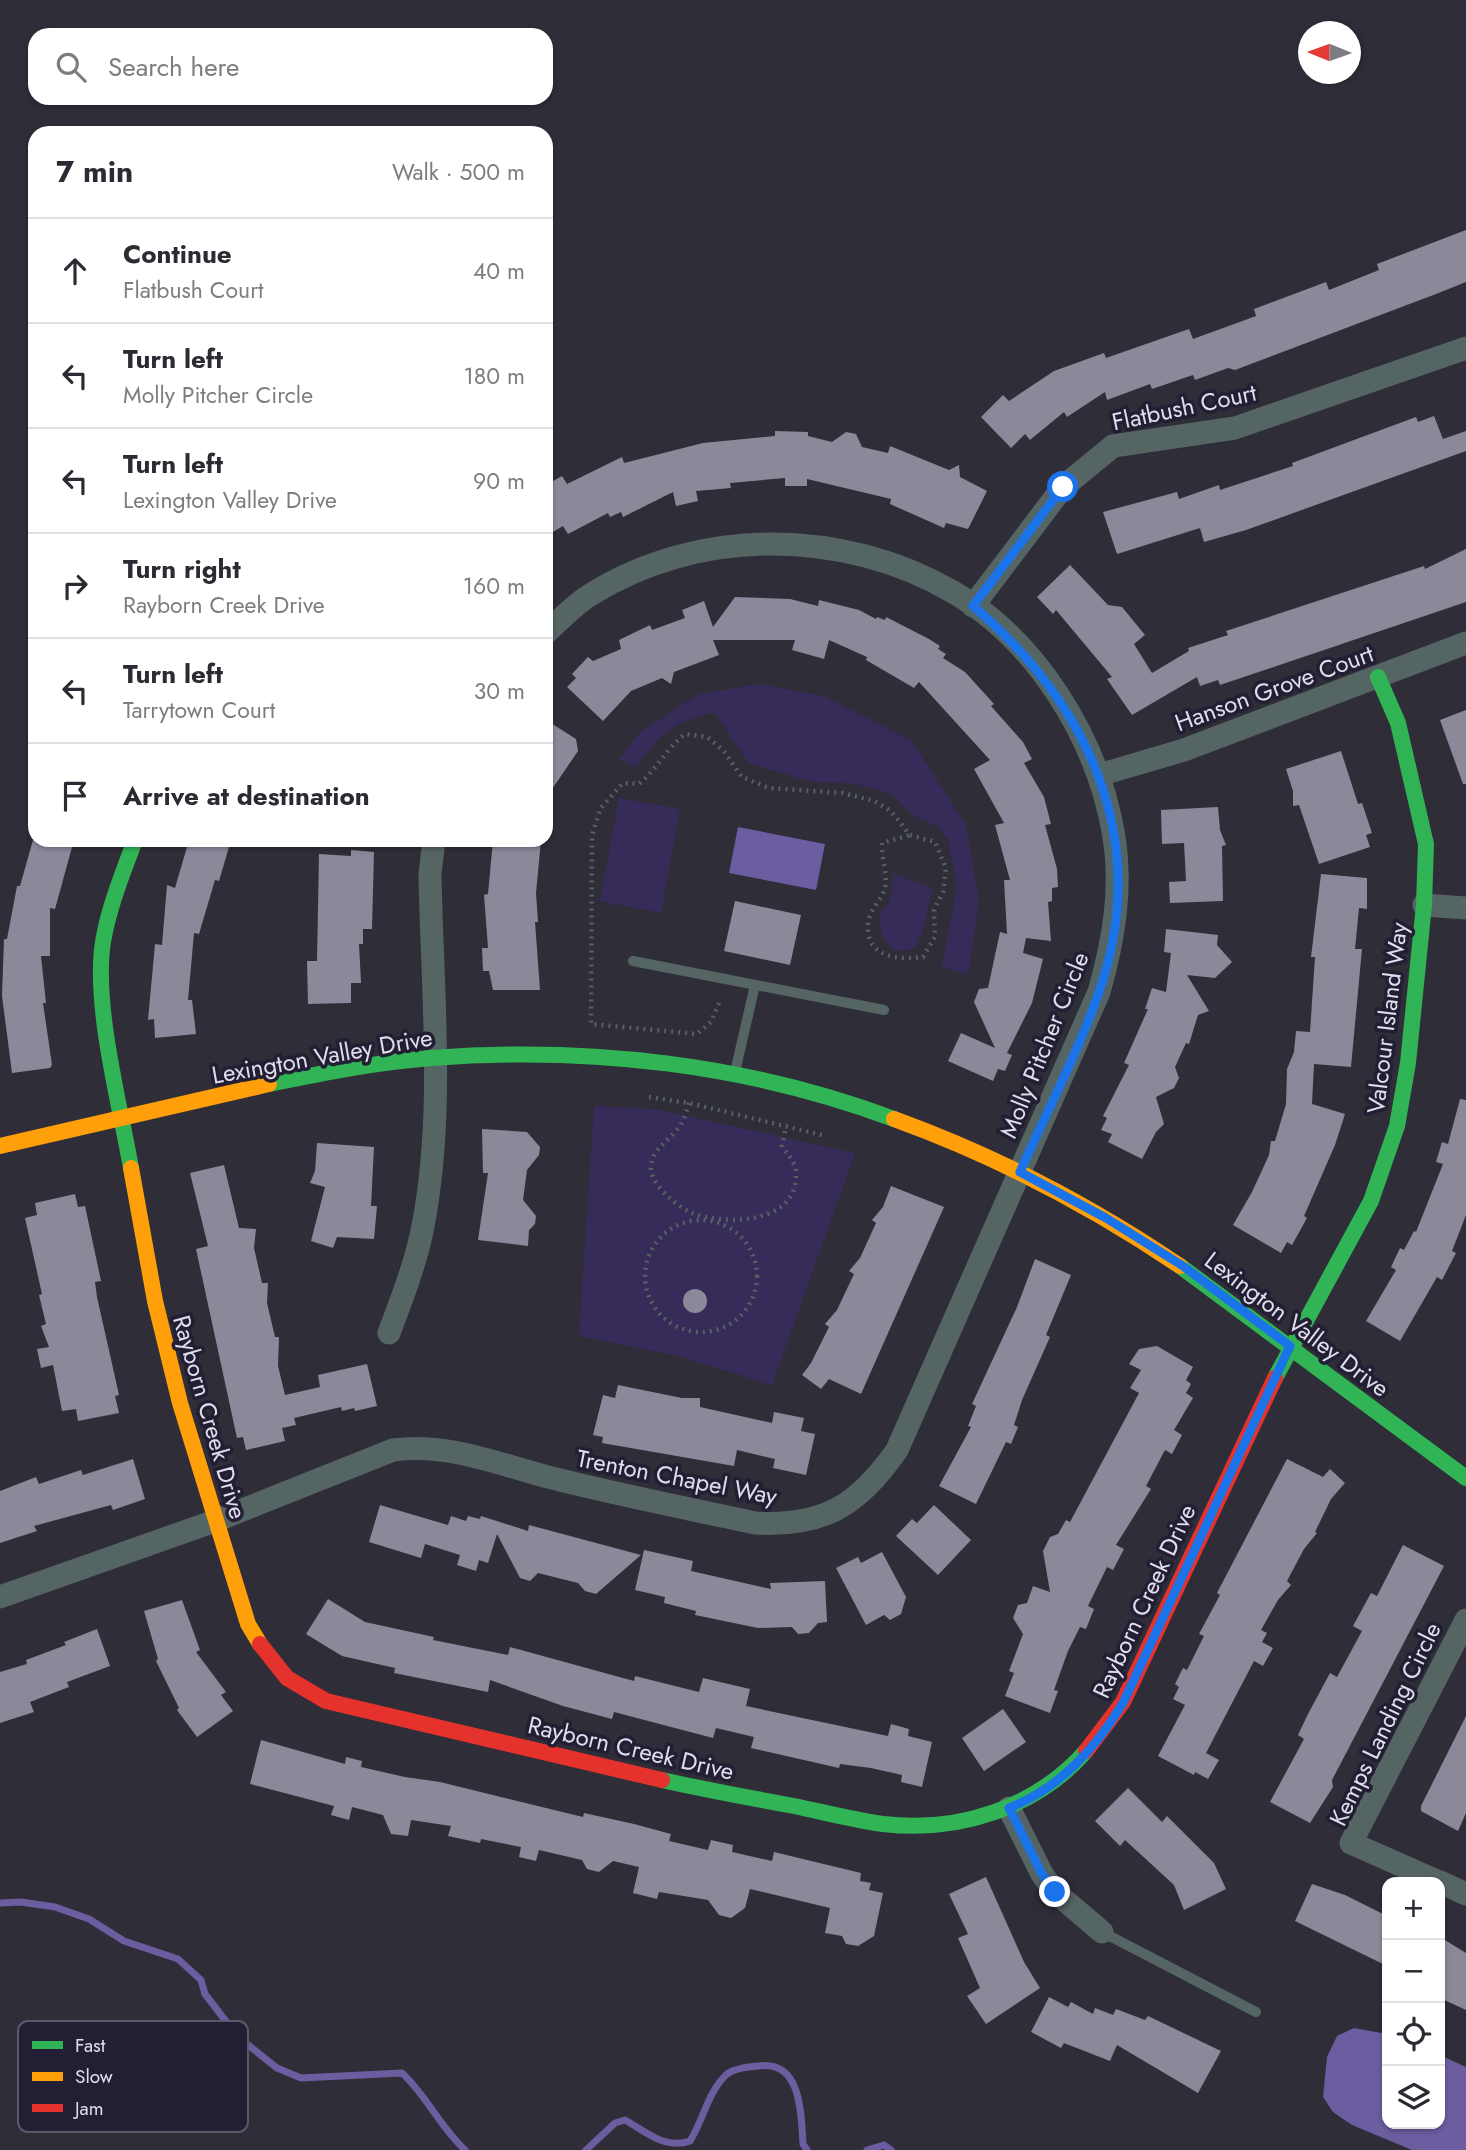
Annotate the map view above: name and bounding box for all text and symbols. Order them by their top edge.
north arrow [1298,21,1361,84]
search box [28,28,553,105]
icon: search [52,48,90,86]
text: Search here [108,48,240,86]
text: 7 min [56,150,133,193]
text: Walk · 500 m [392,155,525,189]
text: Continue [123,235,232,273]
icon: ahead [56,252,94,290]
text: 40 m [473,254,525,288]
text: Flatbush Court [123,273,264,307]
text: Turn left [123,340,223,378]
icon: left [56,357,94,395]
text: 180 m [463,359,525,393]
street label: Flatbush Court [1109,375,1260,439]
text: Molly Pitcher Circle [123,378,313,412]
text: Turn left [123,445,223,483]
icon: left [56,462,94,500]
text: 90 m [473,464,525,498]
route start [1047,471,1078,502]
text: Lexington Valley Drive [123,483,337,517]
text: Turn right [123,550,241,588]
icon: right [56,567,94,605]
text: 160 m [463,569,525,603]
text: Rayborn Creek Drive [123,588,325,622]
street label: Hanson Grove Court [1170,636,1378,740]
text: Turn left [123,655,223,693]
icon: left [56,672,94,710]
text: 30 m [474,674,525,708]
text: Tarrytown Court [123,693,275,727]
icon: arrive [56,777,94,815]
text: Arrive at destination [123,777,370,815]
street label: Valcour Island Way [1358,920,1416,1116]
street label: Molly Pitcher Circle [991,947,1097,1143]
street label: Lexington Valley Drive [209,1019,435,1093]
street label: Lexington Valley Drive [1197,1243,1397,1405]
street label: Rayborn Creek Drive [164,1311,256,1523]
street label: Trenton Chapel Way [574,1440,781,1514]
street label: Rayborn Creek Drive [1084,1498,1204,1704]
street label: Kemps Landing Circle [1320,1616,1450,1832]
street label: Rayborn Creek Drive [525,1707,737,1789]
route end [1039,1876,1070,1907]
map controls [1382,1877,1445,2129]
button: + [1382,1877,1445,1940]
button: − [1382,1940,1445,2003]
button: locate [1382,2003,1445,2066]
legend [18,2021,248,2132]
text: Fast [75,2032,106,2059]
text: Slow [75,2063,113,2090]
button: layers [1382,2066,1445,2129]
text: Jam [72,2095,104,2122]

